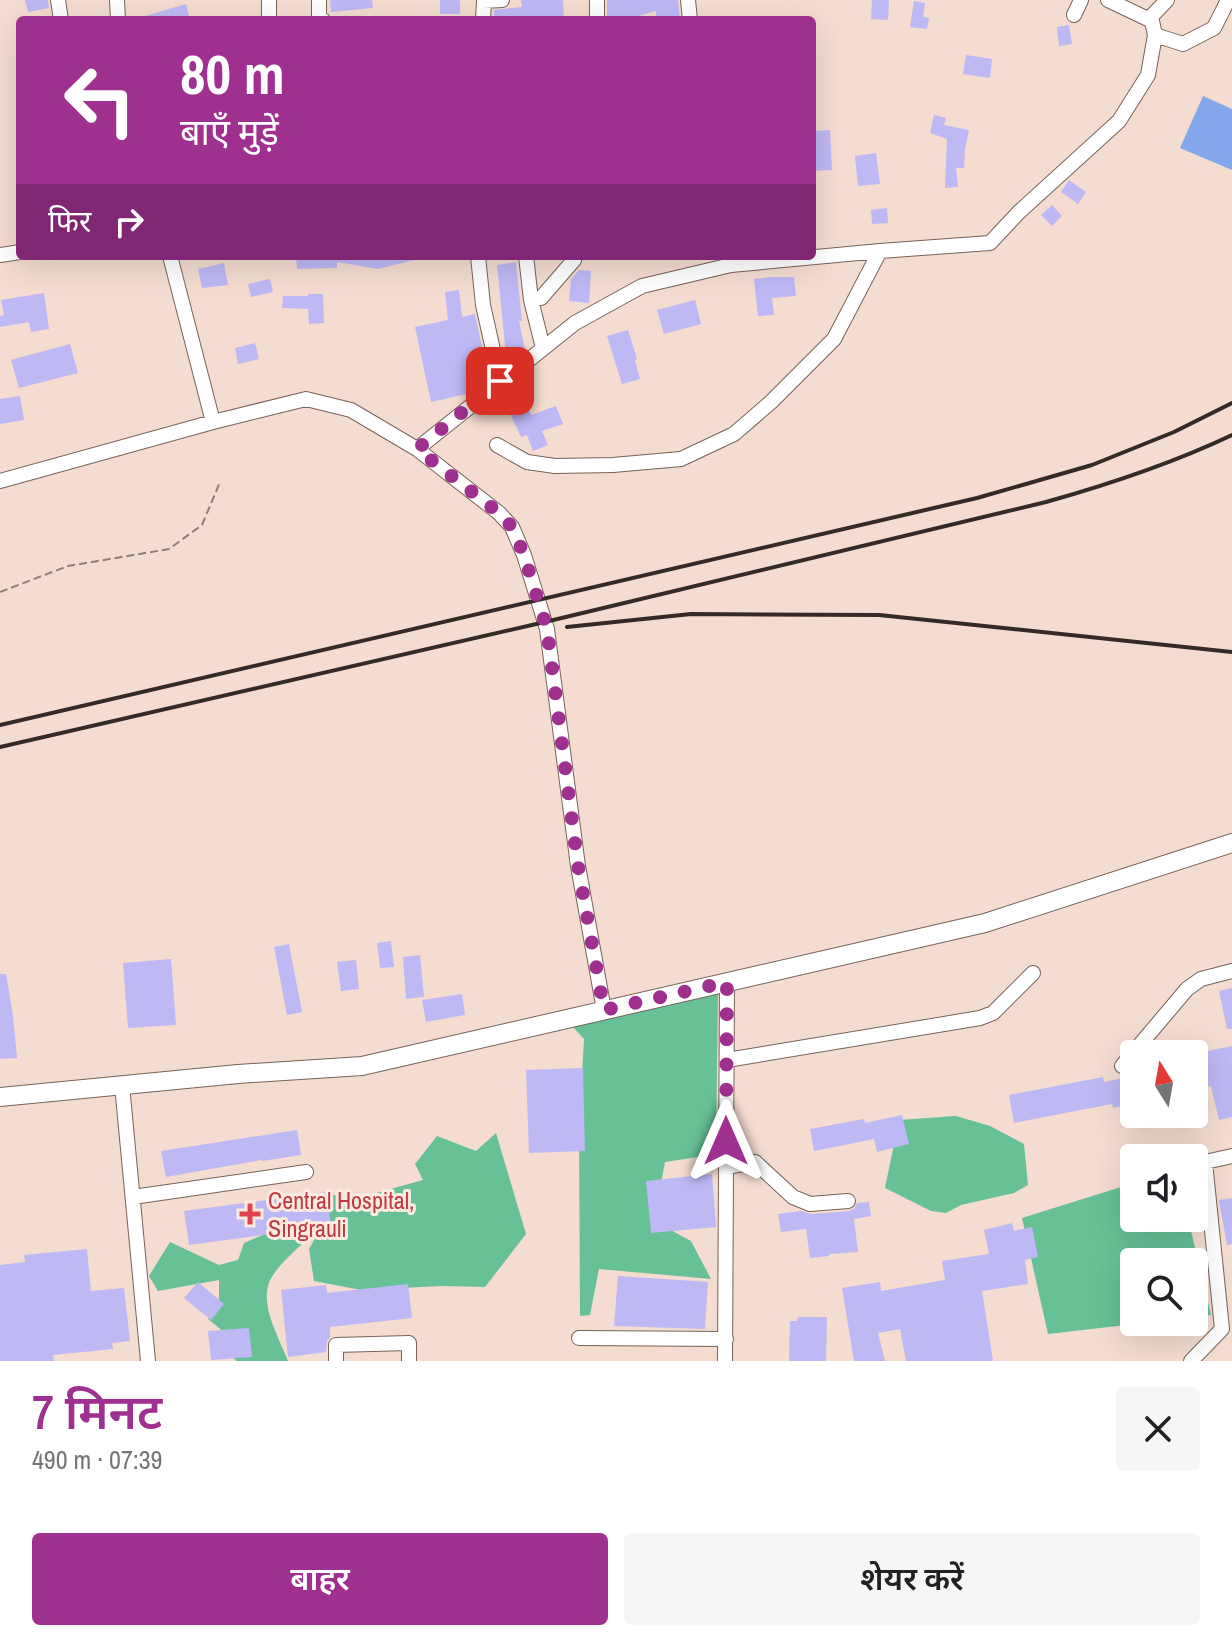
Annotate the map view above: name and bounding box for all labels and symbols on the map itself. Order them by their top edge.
pin [466,347,534,415]
north arrow [1120,1040,1208,1128]
position arrow [684,1099,768,1183]
place label: Central Hospital, Singrauli [268,1184,415,1244]
marker: Central Hospital, Singrauli [239,1203,261,1225]

